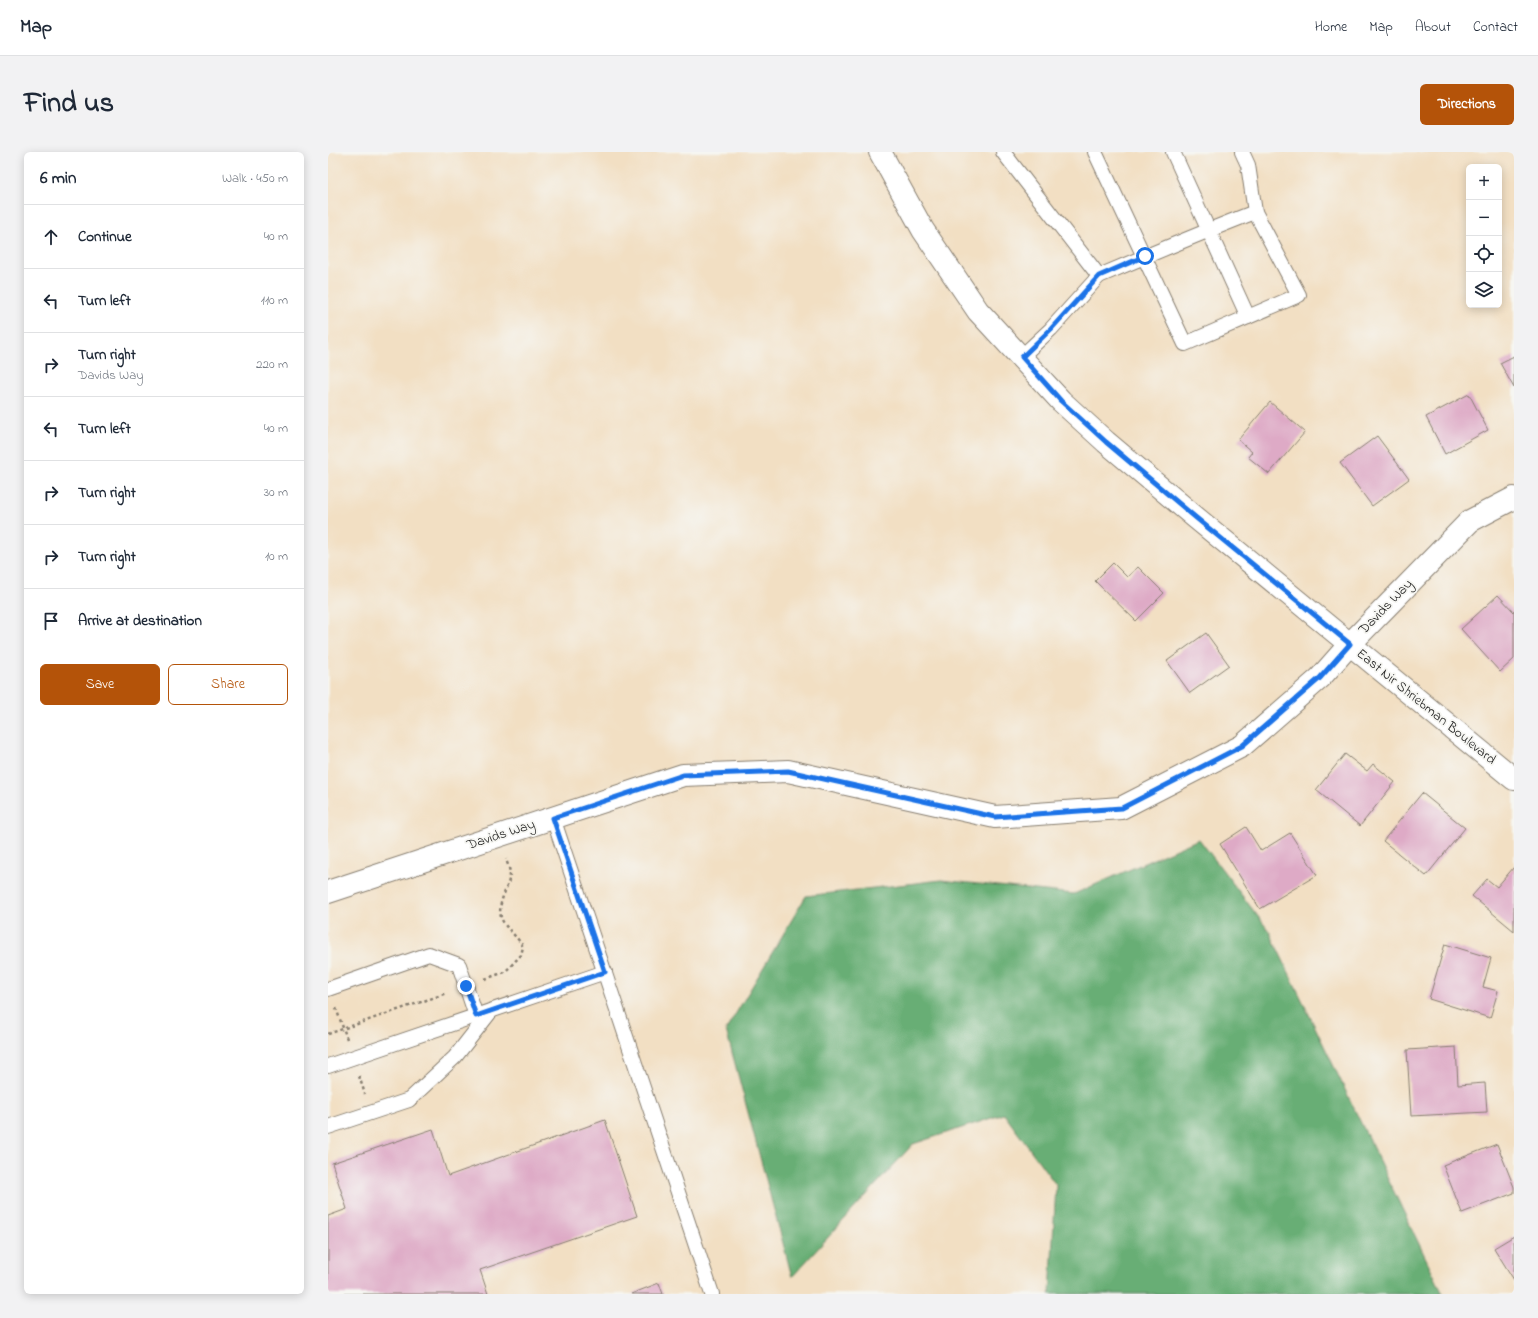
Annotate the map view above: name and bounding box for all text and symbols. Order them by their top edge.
text: Map [20,14,52,41]
text: Home [1315,17,1347,38]
text: Map [1369,17,1393,38]
text: About [1415,17,1451,38]
text: Contact [1473,17,1518,38]
text: Find us [24,84,114,125]
button: Directions [1420,84,1514,125]
map controls [1466,164,1502,308]
button: + [1466,164,1502,200]
text: 6 min [40,166,76,191]
text: Walk · 450 m [222,169,288,188]
button: − [1466,200,1502,236]
icon: ahead [40,226,62,248]
text: Continue [78,226,132,248]
text: 40 m [264,227,288,246]
button: locate [1466,236,1502,272]
route start [1136,247,1154,265]
button: layers [1466,272,1502,308]
icon: left [40,290,62,312]
text: Turn left [78,290,131,312]
text: 110 m [261,291,288,310]
text: Turn right [78,344,136,366]
icon: right [40,354,62,376]
text: 220 m [256,355,288,374]
text: Davids Way [78,366,143,385]
icon: left [40,418,62,440]
text: Turn left [78,418,131,440]
text: 40 m [264,419,288,438]
icon: right [40,482,62,504]
text: Turn right [78,482,136,504]
text: 30 m [264,483,288,502]
icon: right [40,546,62,568]
text: Turn right [78,546,136,568]
text: 10 m [265,547,288,566]
street label: Davids Way [1353,574,1419,641]
icon: arrive [40,610,62,632]
text: Arrive at destination [78,610,202,632]
street label: East Nir Shriebman Boulevard [1352,644,1501,770]
button: Save [40,664,160,705]
button: Share [168,664,288,705]
street label: Davids Way [463,814,538,857]
route end [457,977,475,995]

